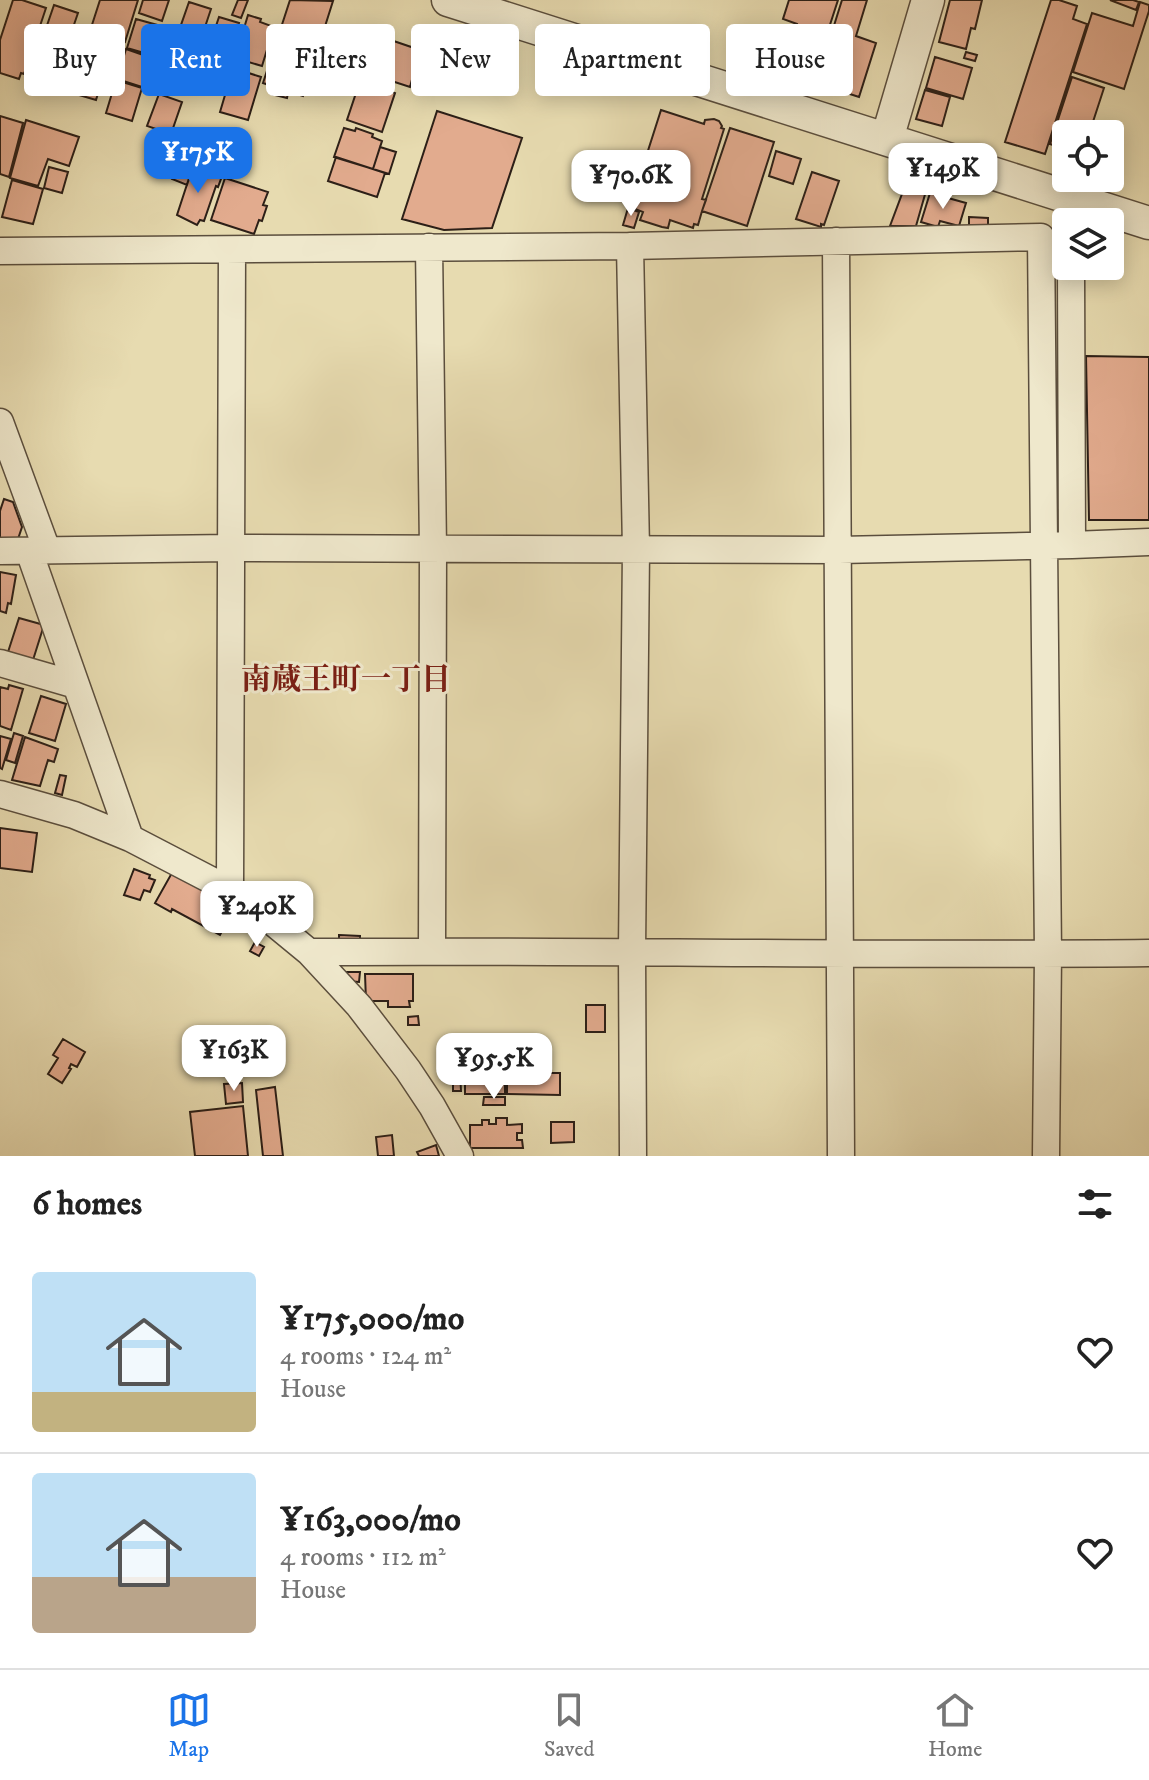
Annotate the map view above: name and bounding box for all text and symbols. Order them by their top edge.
chip: Buy [24,24,125,96]
chip: Rent [141,24,250,96]
chip: Filters [266,24,395,96]
chip: New [411,24,519,96]
chip: Apartment [535,24,710,96]
chip: House [726,24,853,96]
map controls [1052,120,1124,280]
button: locate [1052,120,1124,192]
pin: ¥175K [142,127,254,195]
text: ¥175K [162,136,234,169]
pin: ¥149K [887,143,999,211]
pin: ¥70.6K [566,150,696,218]
text: ¥149K [906,152,980,185]
text: ¥70.6K [589,159,673,192]
button: layers [1052,208,1124,280]
district label: 南蔵王町一丁目 [241,662,451,699]
pin: ¥240K [201,881,313,949]
text: ¥240K [218,890,296,923]
pin: ¥163K [178,1025,290,1093]
pin: ¥95.5K [429,1033,559,1101]
text: ¥163K [200,1034,268,1067]
text: ¥95.5K [454,1042,534,1075]
icon: filters [1073,1182,1117,1226]
text: 6 homes [32,1183,142,1225]
text: ¥175,000/mo [280,1298,464,1340]
icon: home [96,1304,192,1400]
icon: heart [1073,1330,1117,1374]
text: 4 rooms · 124 m² [280,1340,451,1373]
text: House [280,1373,346,1406]
text: ¥163,000/mo [280,1499,461,1541]
icon: home [96,1505,192,1601]
icon: heart [1073,1531,1117,1575]
text: 4 rooms · 112 m² [280,1541,446,1574]
text: House [280,1574,346,1607]
tab: Map [167,1688,211,1763]
tab: Saved [544,1688,595,1763]
tab: Home [928,1688,982,1763]

